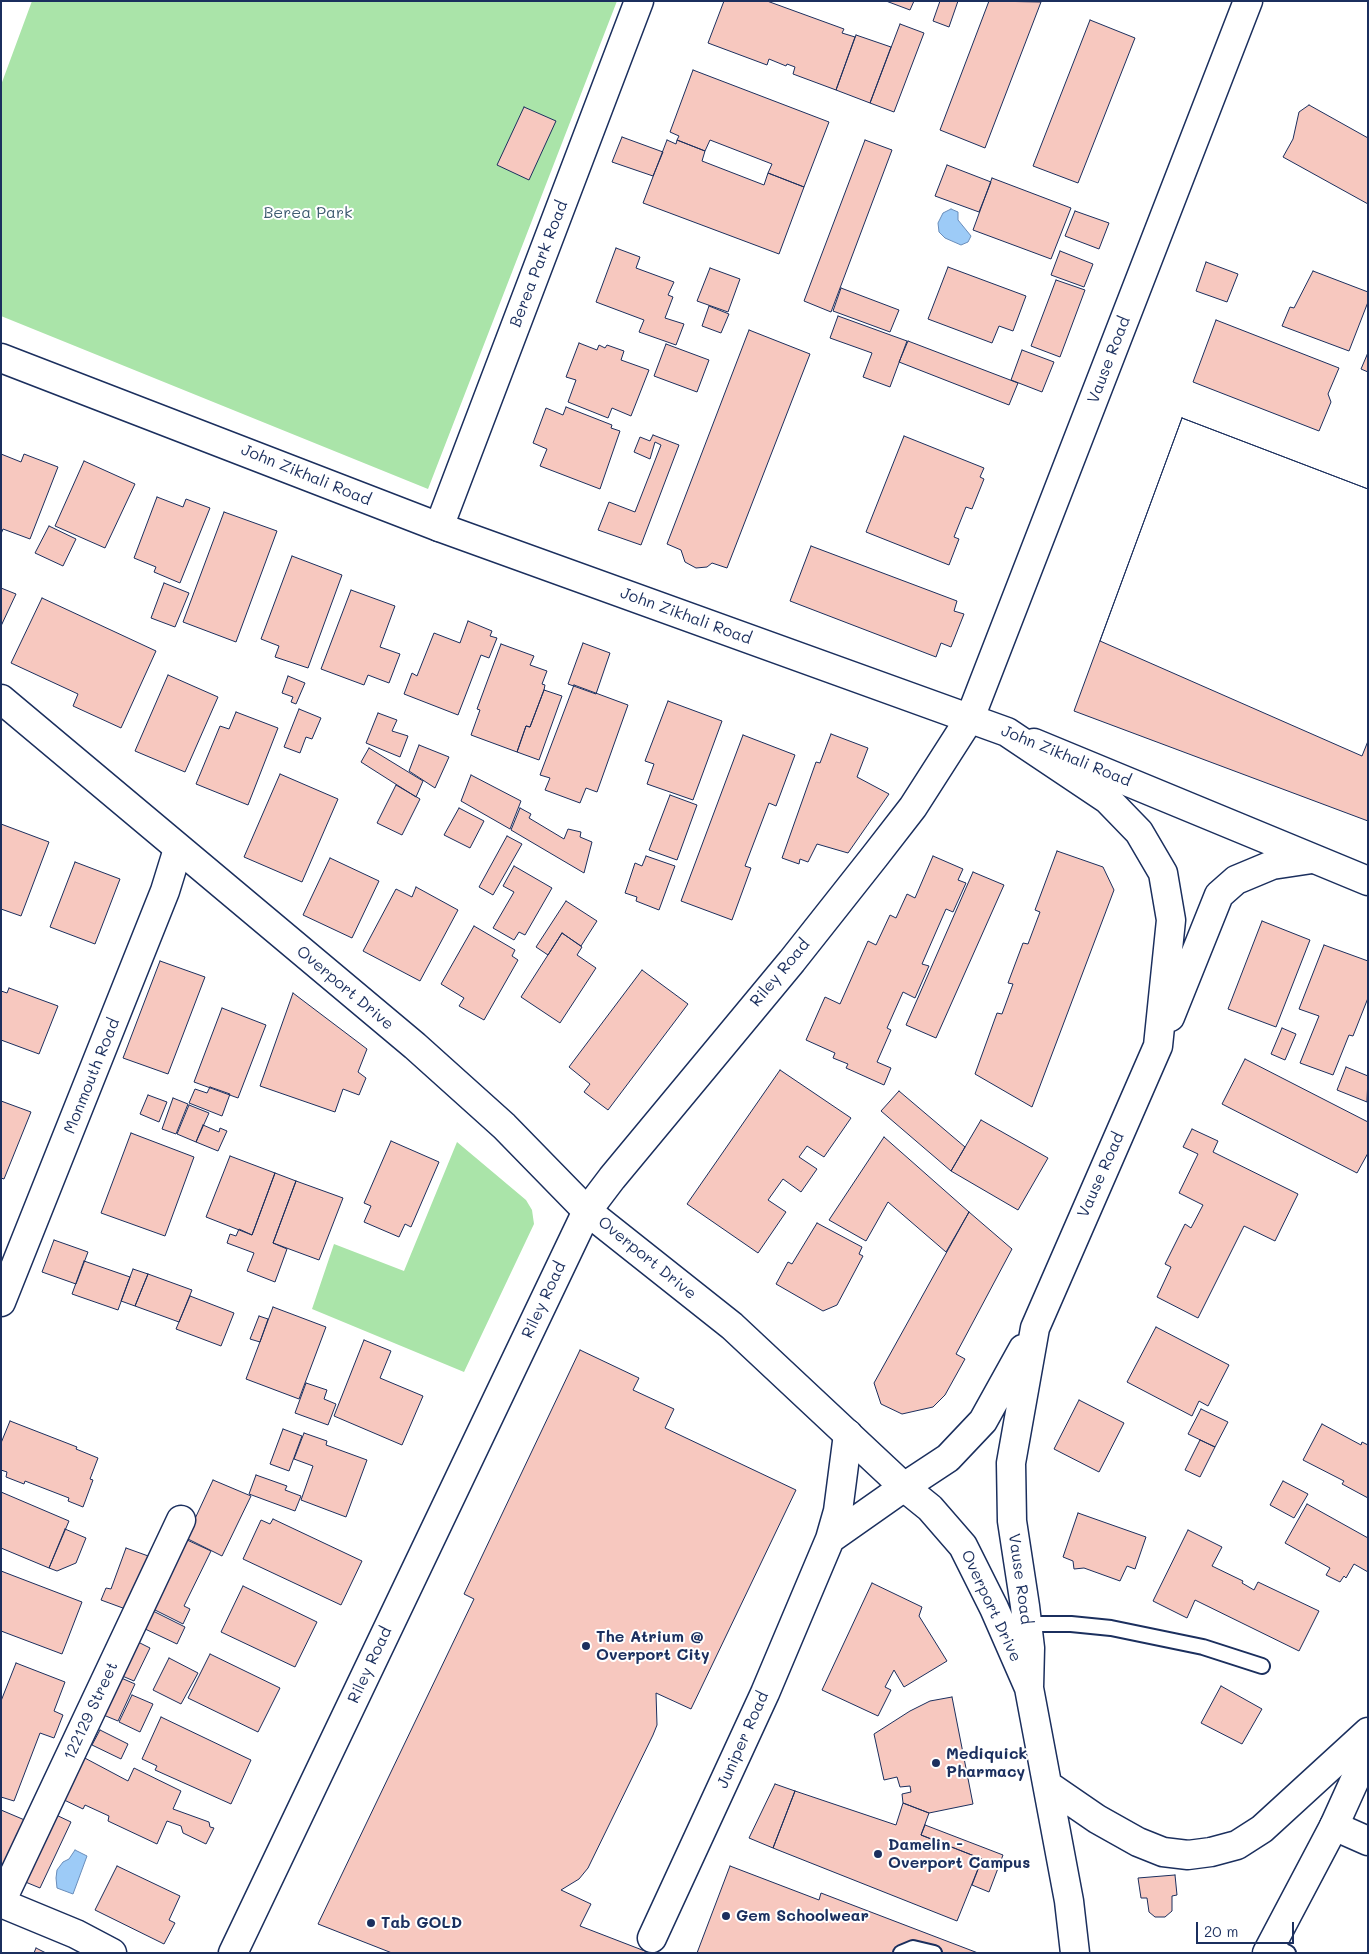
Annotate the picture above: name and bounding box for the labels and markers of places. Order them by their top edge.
place label: The Atrium @ Overport City [596,1627,710,1665]
marker: The Atrium @ Overport City [580,1640,592,1652]
place label: Mediquick Pharmacy [946,1744,1027,1782]
marker: Mediquick Pharmacy [930,1757,942,1769]
place label: Damelin - Overport Campus [888,1835,1030,1873]
marker: Damelin - Overport Campus [872,1848,884,1860]
place label: Gem Schoolwear [736,1906,869,1926]
marker: Gem Schoolwear [720,1910,732,1922]
place label: Tab GOLD [381,1913,462,1933]
marker: Tab GOLD [365,1917,377,1929]

